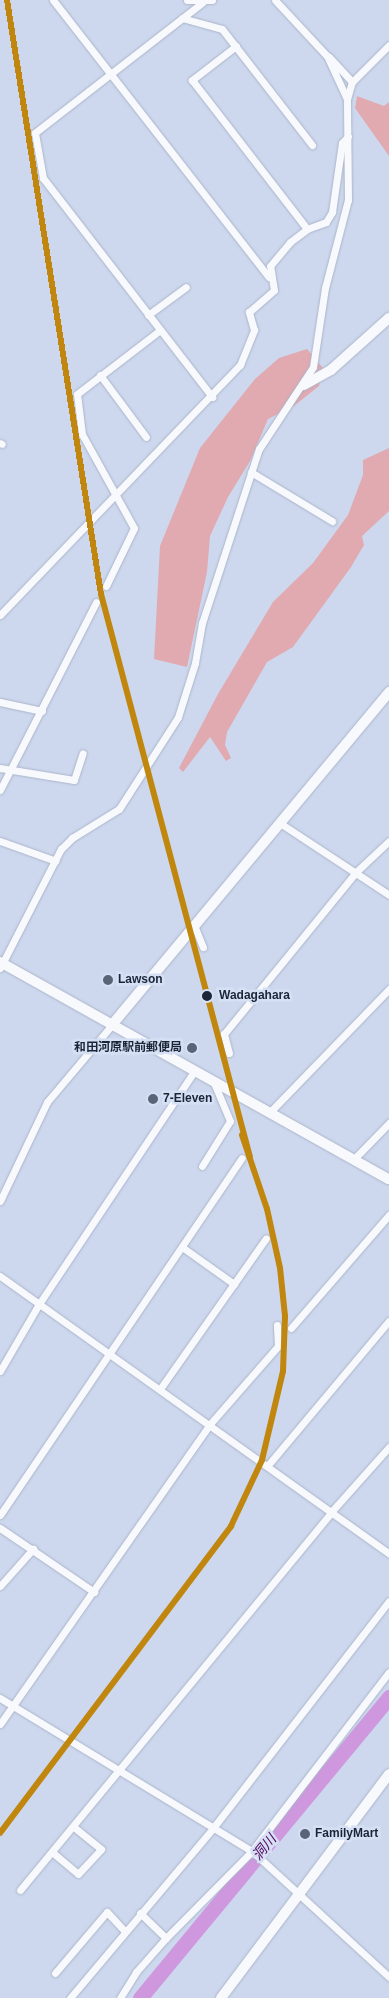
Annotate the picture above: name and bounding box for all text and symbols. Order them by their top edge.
place label: Lawson [118,973,163,987]
marker: Lawson [102,974,114,986]
marker: Wadagahara [199,988,215,1004]
place label: Wadagahara [219,989,290,1003]
place label: 和田河原駅前郵便局 [74,1041,182,1055]
marker: 和田河原駅前郵便局 [186,1042,198,1054]
place label: 7-Eleven [163,1092,212,1106]
marker: 7-Eleven [147,1093,159,1105]
place label: FamilyMart [315,1827,378,1841]
marker: FamilyMart [299,1828,311,1840]
water label: 洞川 [249,1831,279,1863]

